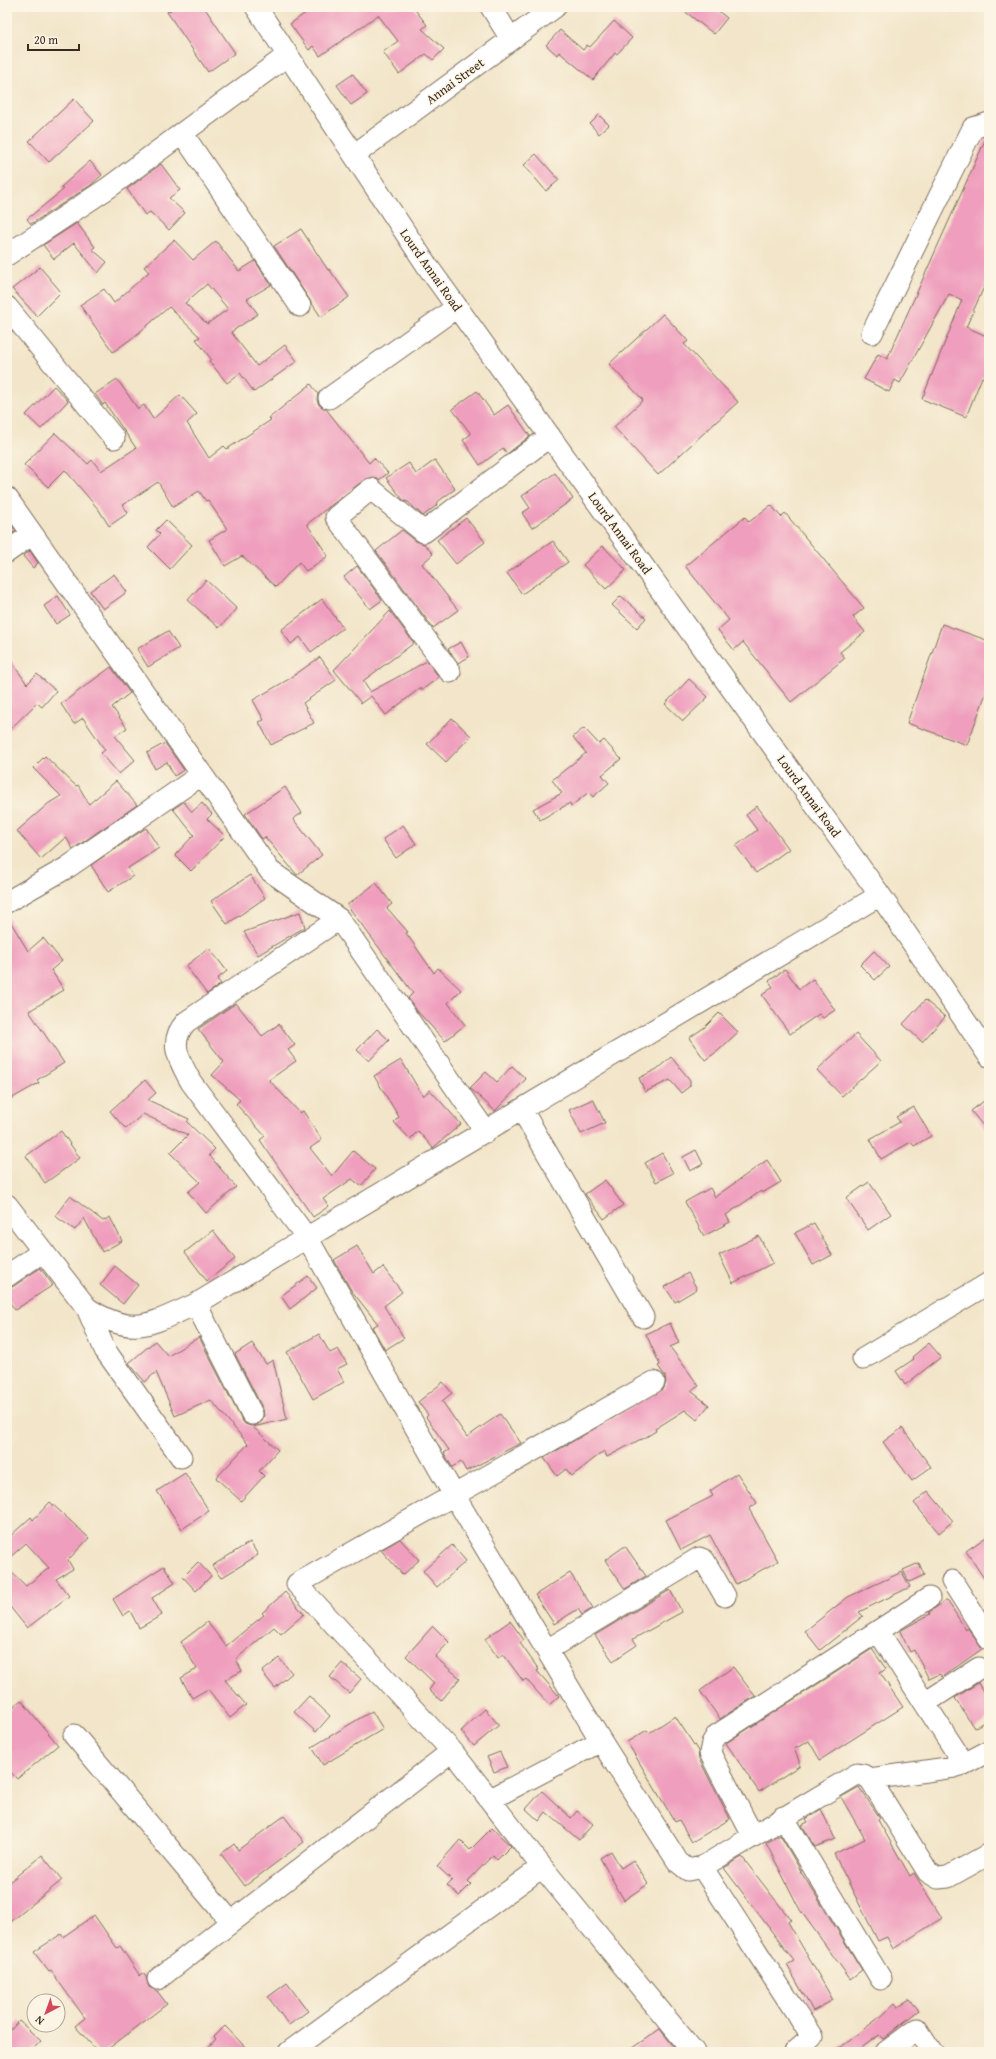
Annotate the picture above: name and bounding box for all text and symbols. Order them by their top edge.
scale bar [28,26,79,52]
text: 20 m [34,31,58,48]
street label: Annai Street [422,53,488,109]
street label: Lourd Annai Road [395,225,467,315]
street label: Lourd Annai Road [584,488,656,578]
street label: Lourd Annai Road [773,751,845,841]
north arrow [26,1993,66,2033]
text: N [31,2012,47,2029]

